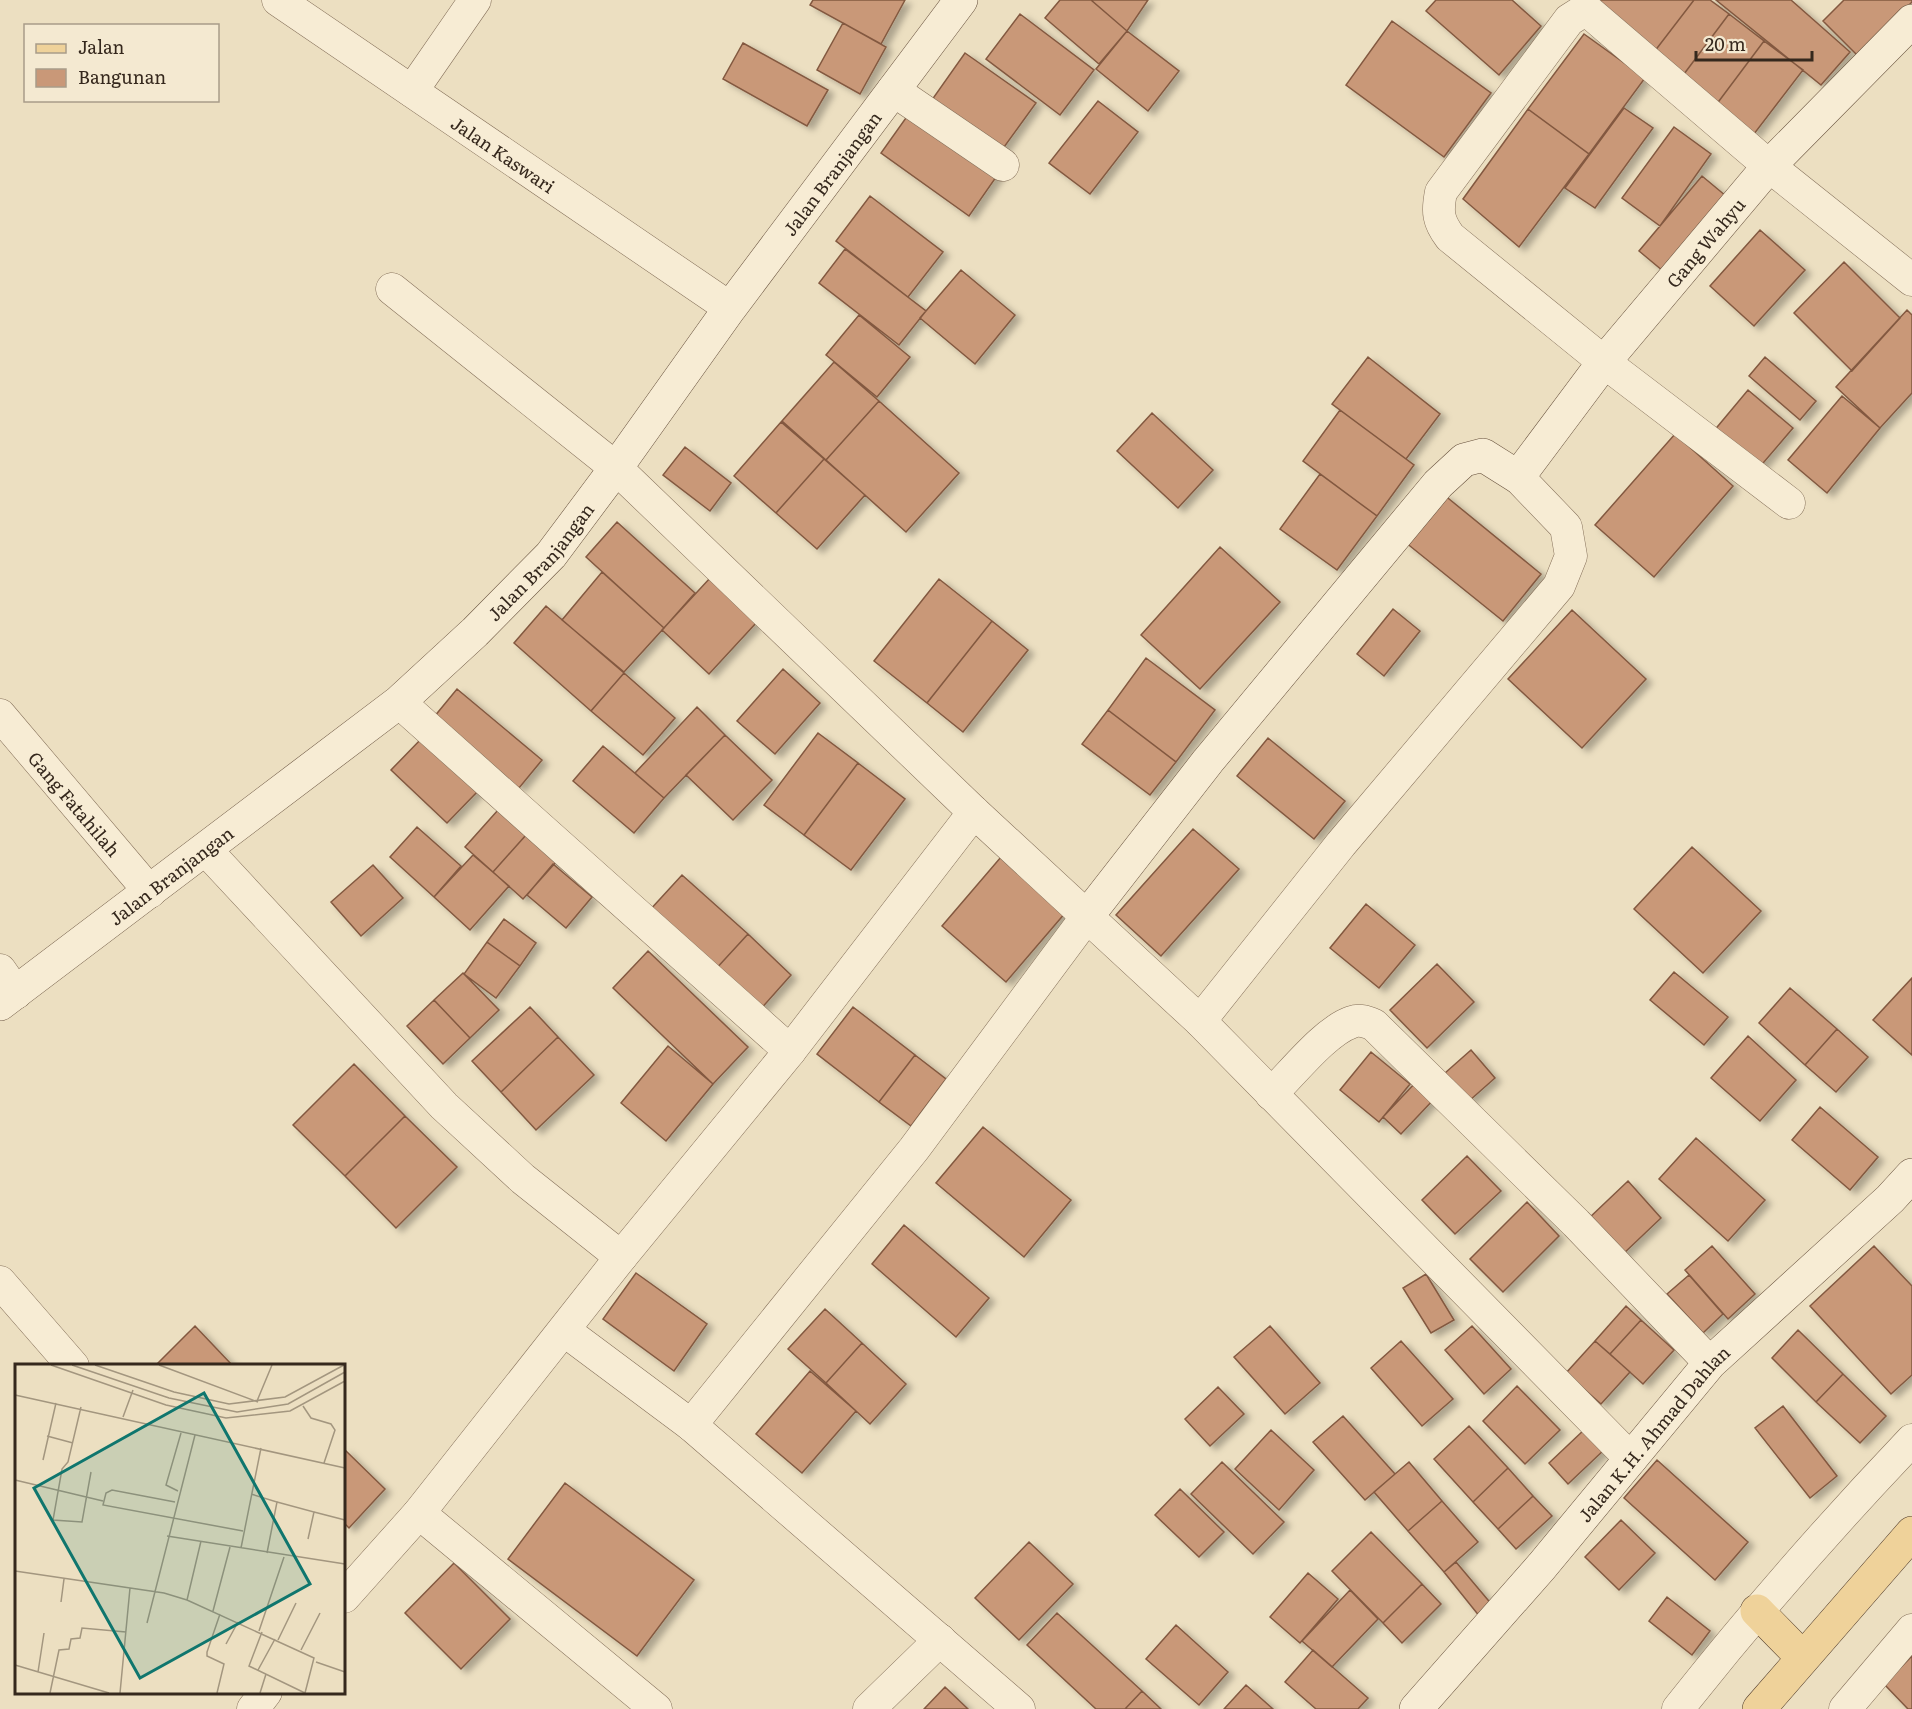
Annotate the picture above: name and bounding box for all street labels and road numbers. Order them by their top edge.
street label: Jalan Branjangan [776,105,887,241]
street label: Jalan Kaswari [446,109,561,199]
street label: Gang Wahyu [1659,191,1751,293]
street label: Jalan Branjangan [480,496,600,626]
street label: Gang Fatahilah [22,745,128,862]
street label: Jalan Branjangan [103,819,239,931]
street label: Jalan K.H. Ahmad Dahlan [1571,1338,1735,1527]

